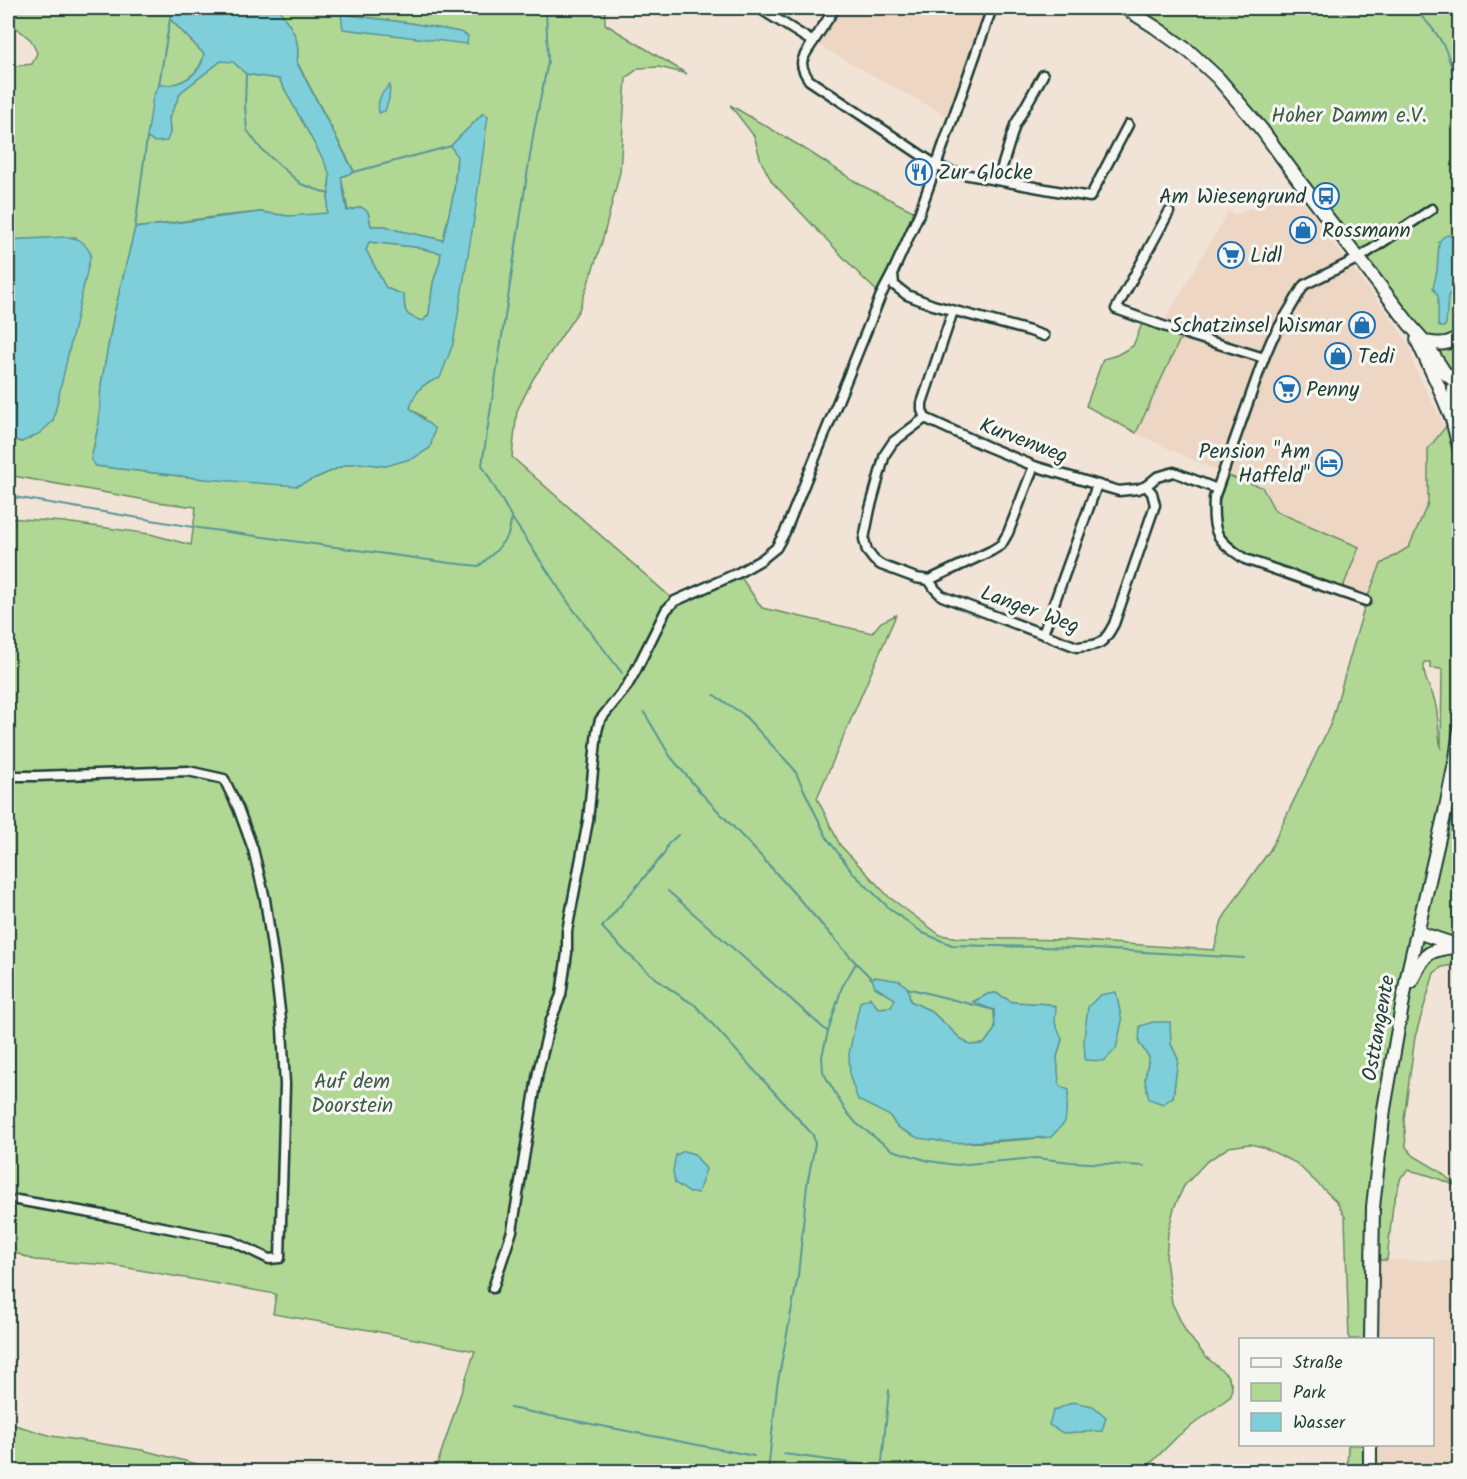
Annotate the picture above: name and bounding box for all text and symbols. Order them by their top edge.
park label: Hoher Damm e.V. [1271,100,1427,133]
restaurant icon: Zur Glocke [904,157,934,187]
place label: Zur Glocke [938,157,1033,190]
place label: Am Wiesengrund [1159,181,1307,214]
bus stop icon: Am Wiesengrund [1311,181,1341,211]
shop icon: Rossmann [1288,215,1318,245]
place label: Rossmann [1322,215,1411,248]
supermarket icon: Lidl [1216,240,1246,270]
place label: Lidl [1250,240,1282,273]
place label: Schatzinsel Wismar [1171,310,1343,343]
shop icon: Schatzinsel Wismar [1347,310,1377,340]
shop icon: Tedi [1323,341,1353,371]
place label: Tedi [1358,341,1395,374]
supermarket icon: Penny [1272,374,1302,404]
place label: Penny [1306,374,1359,407]
street label: Kurvenweg [974,409,1073,473]
place label: Pension "Am Haffeld" [1198,436,1310,493]
hotel icon: Pension "Am Haffeld" [1314,448,1344,478]
street label: Langer Weg [975,577,1084,644]
street label: Osttangente [1354,972,1405,1084]
park label: Auf dem Doorstein [311,1066,393,1123]
legend [1239,1338,1434,1446]
text: Straße [1293,1349,1343,1378]
text: Park [1293,1379,1326,1408]
text: Wasser [1293,1409,1346,1438]

